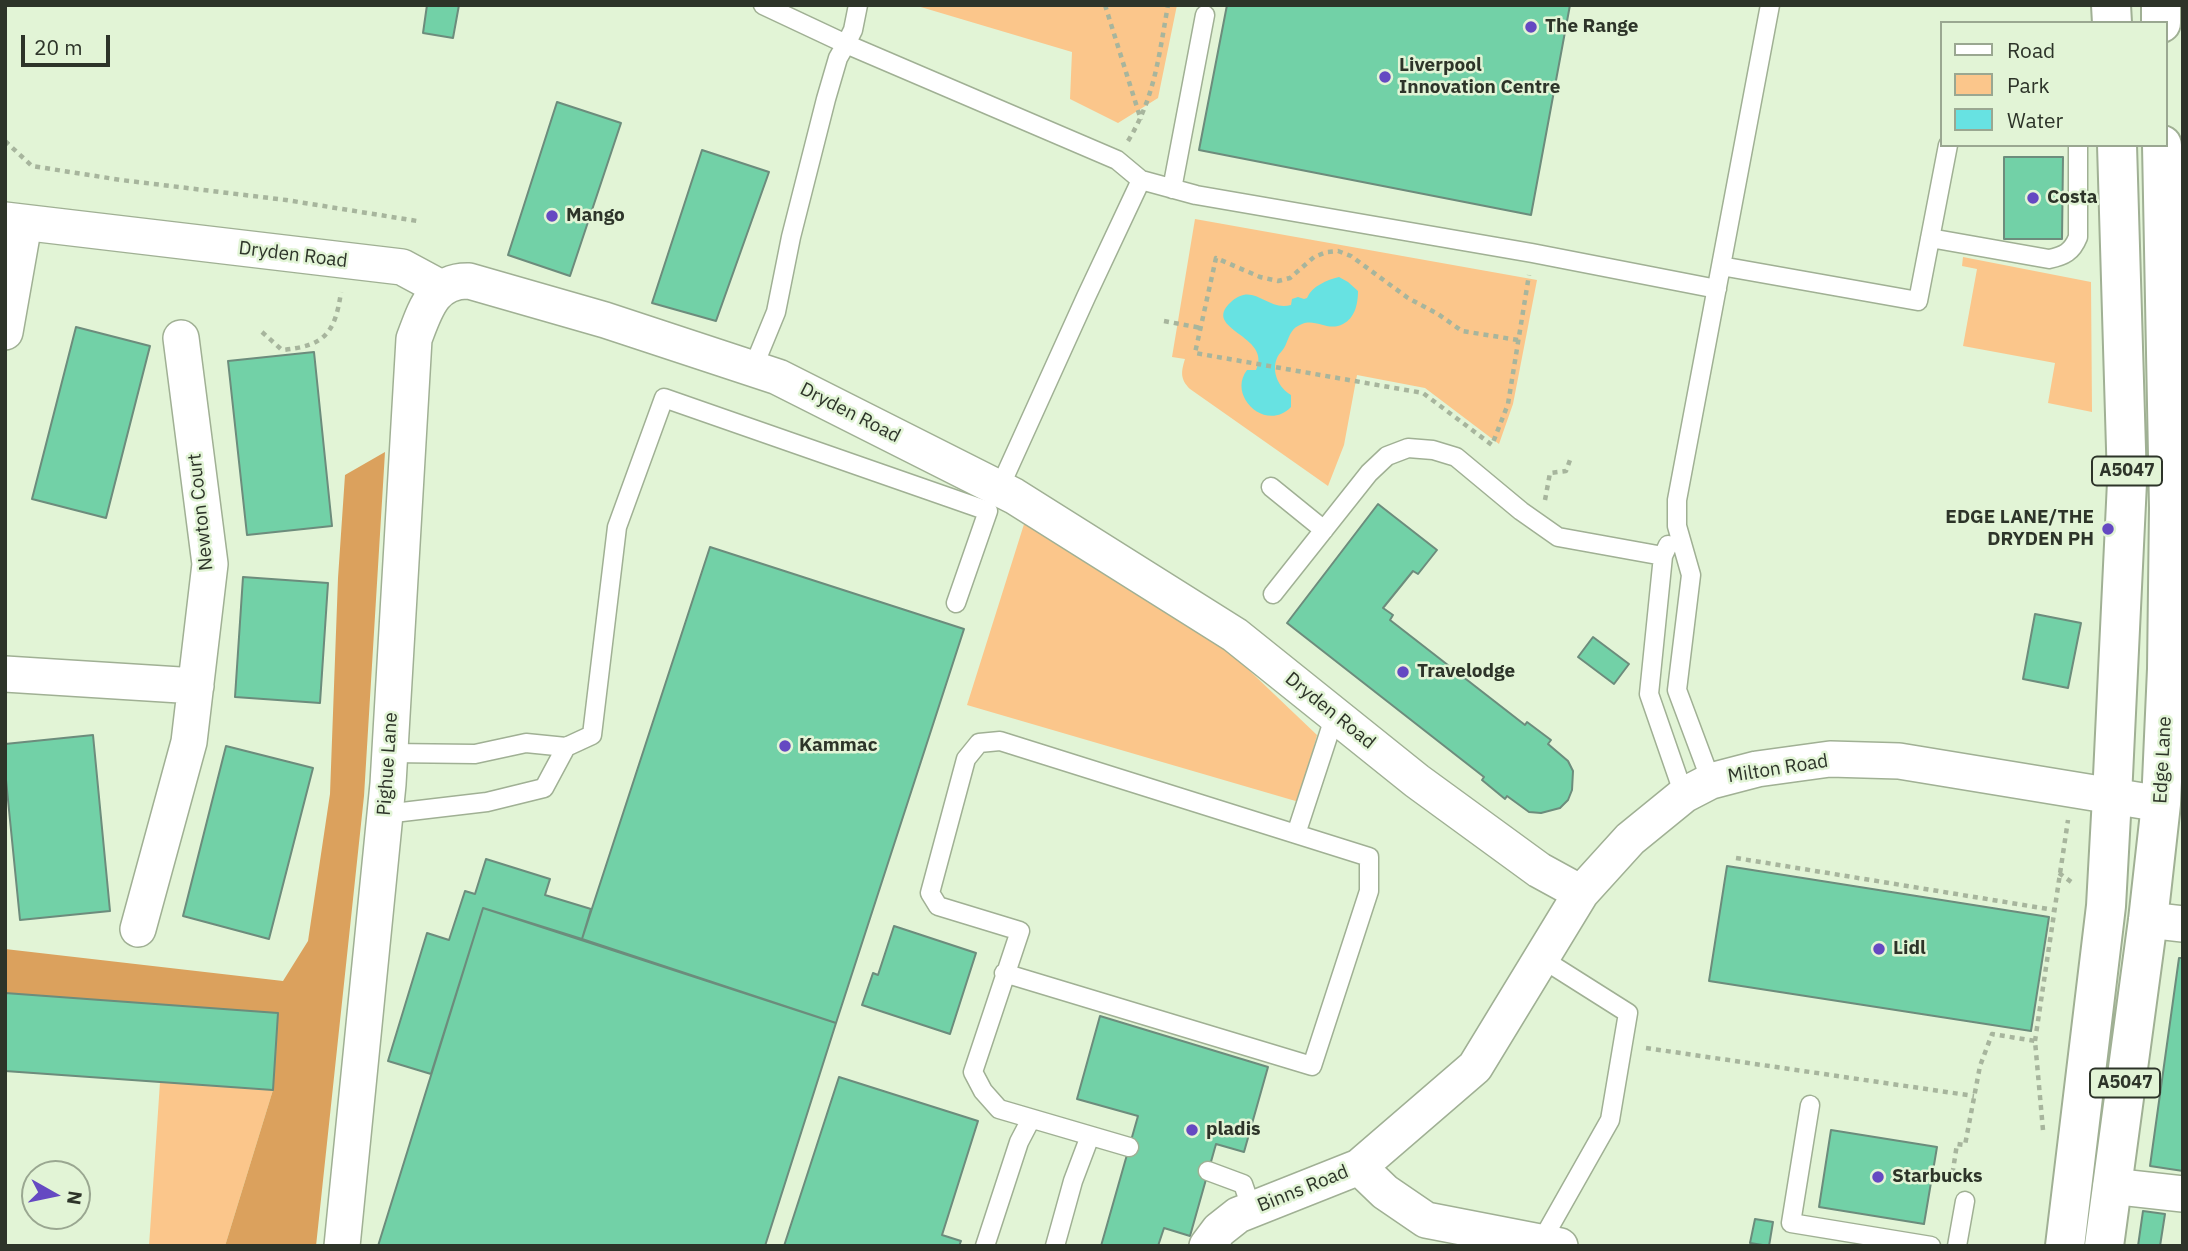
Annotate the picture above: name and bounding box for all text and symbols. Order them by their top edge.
place label: The Range [1545,16,1638,38]
marker: The Range [1523,19,1539,35]
scale bar [24,21,114,65]
legend [1940,21,2167,147]
text: 20 m [34,33,83,61]
text: Road [2007,36,2055,64]
place label: Liverpool Innovation Centre [1399,55,1560,99]
marker: Liverpool Innovation Centre [1377,69,1393,85]
text: Park [2007,71,2050,99]
text: Water [2007,106,2063,134]
place label: Costa [2047,187,2098,209]
marker: Costa [2025,190,2041,206]
place label: Mango [566,205,625,227]
marker: Mango [544,208,560,224]
street label: Dryden Road [237,237,349,273]
street label: Dryden Road [796,378,904,448]
street label: Newton Court [184,452,218,572]
road number: A5047 [2092,457,2162,486]
place label: EDGE LANE/THE DRYDEN PH [1945,507,2094,551]
marker: EDGE LANE/THE DRYDEN PH [2100,521,2116,537]
place label: Travelodge [1417,661,1515,683]
marker: Travelodge [1395,664,1411,680]
street label: Dryden Road [1280,668,1380,754]
street label: Pighue Lane [373,711,403,817]
street label: Edge Lane [2149,716,2177,804]
place label: Kammac [799,735,877,757]
marker: Kammac [777,738,793,754]
street label: Milton Road [1726,750,1830,788]
place label: Lidl [1893,938,1926,960]
marker: Lidl [1871,941,1887,957]
road number: A5047 [2090,1068,2160,1098]
place label: pladis [1206,1119,1261,1141]
marker: pladis [1184,1122,1200,1138]
north arrow [21,1160,91,1230]
street label: Binns Road [1254,1160,1352,1218]
place label: Starbucks [1892,1166,1983,1188]
marker: Starbucks [1870,1169,1886,1185]
text: N [62,1189,88,1207]

